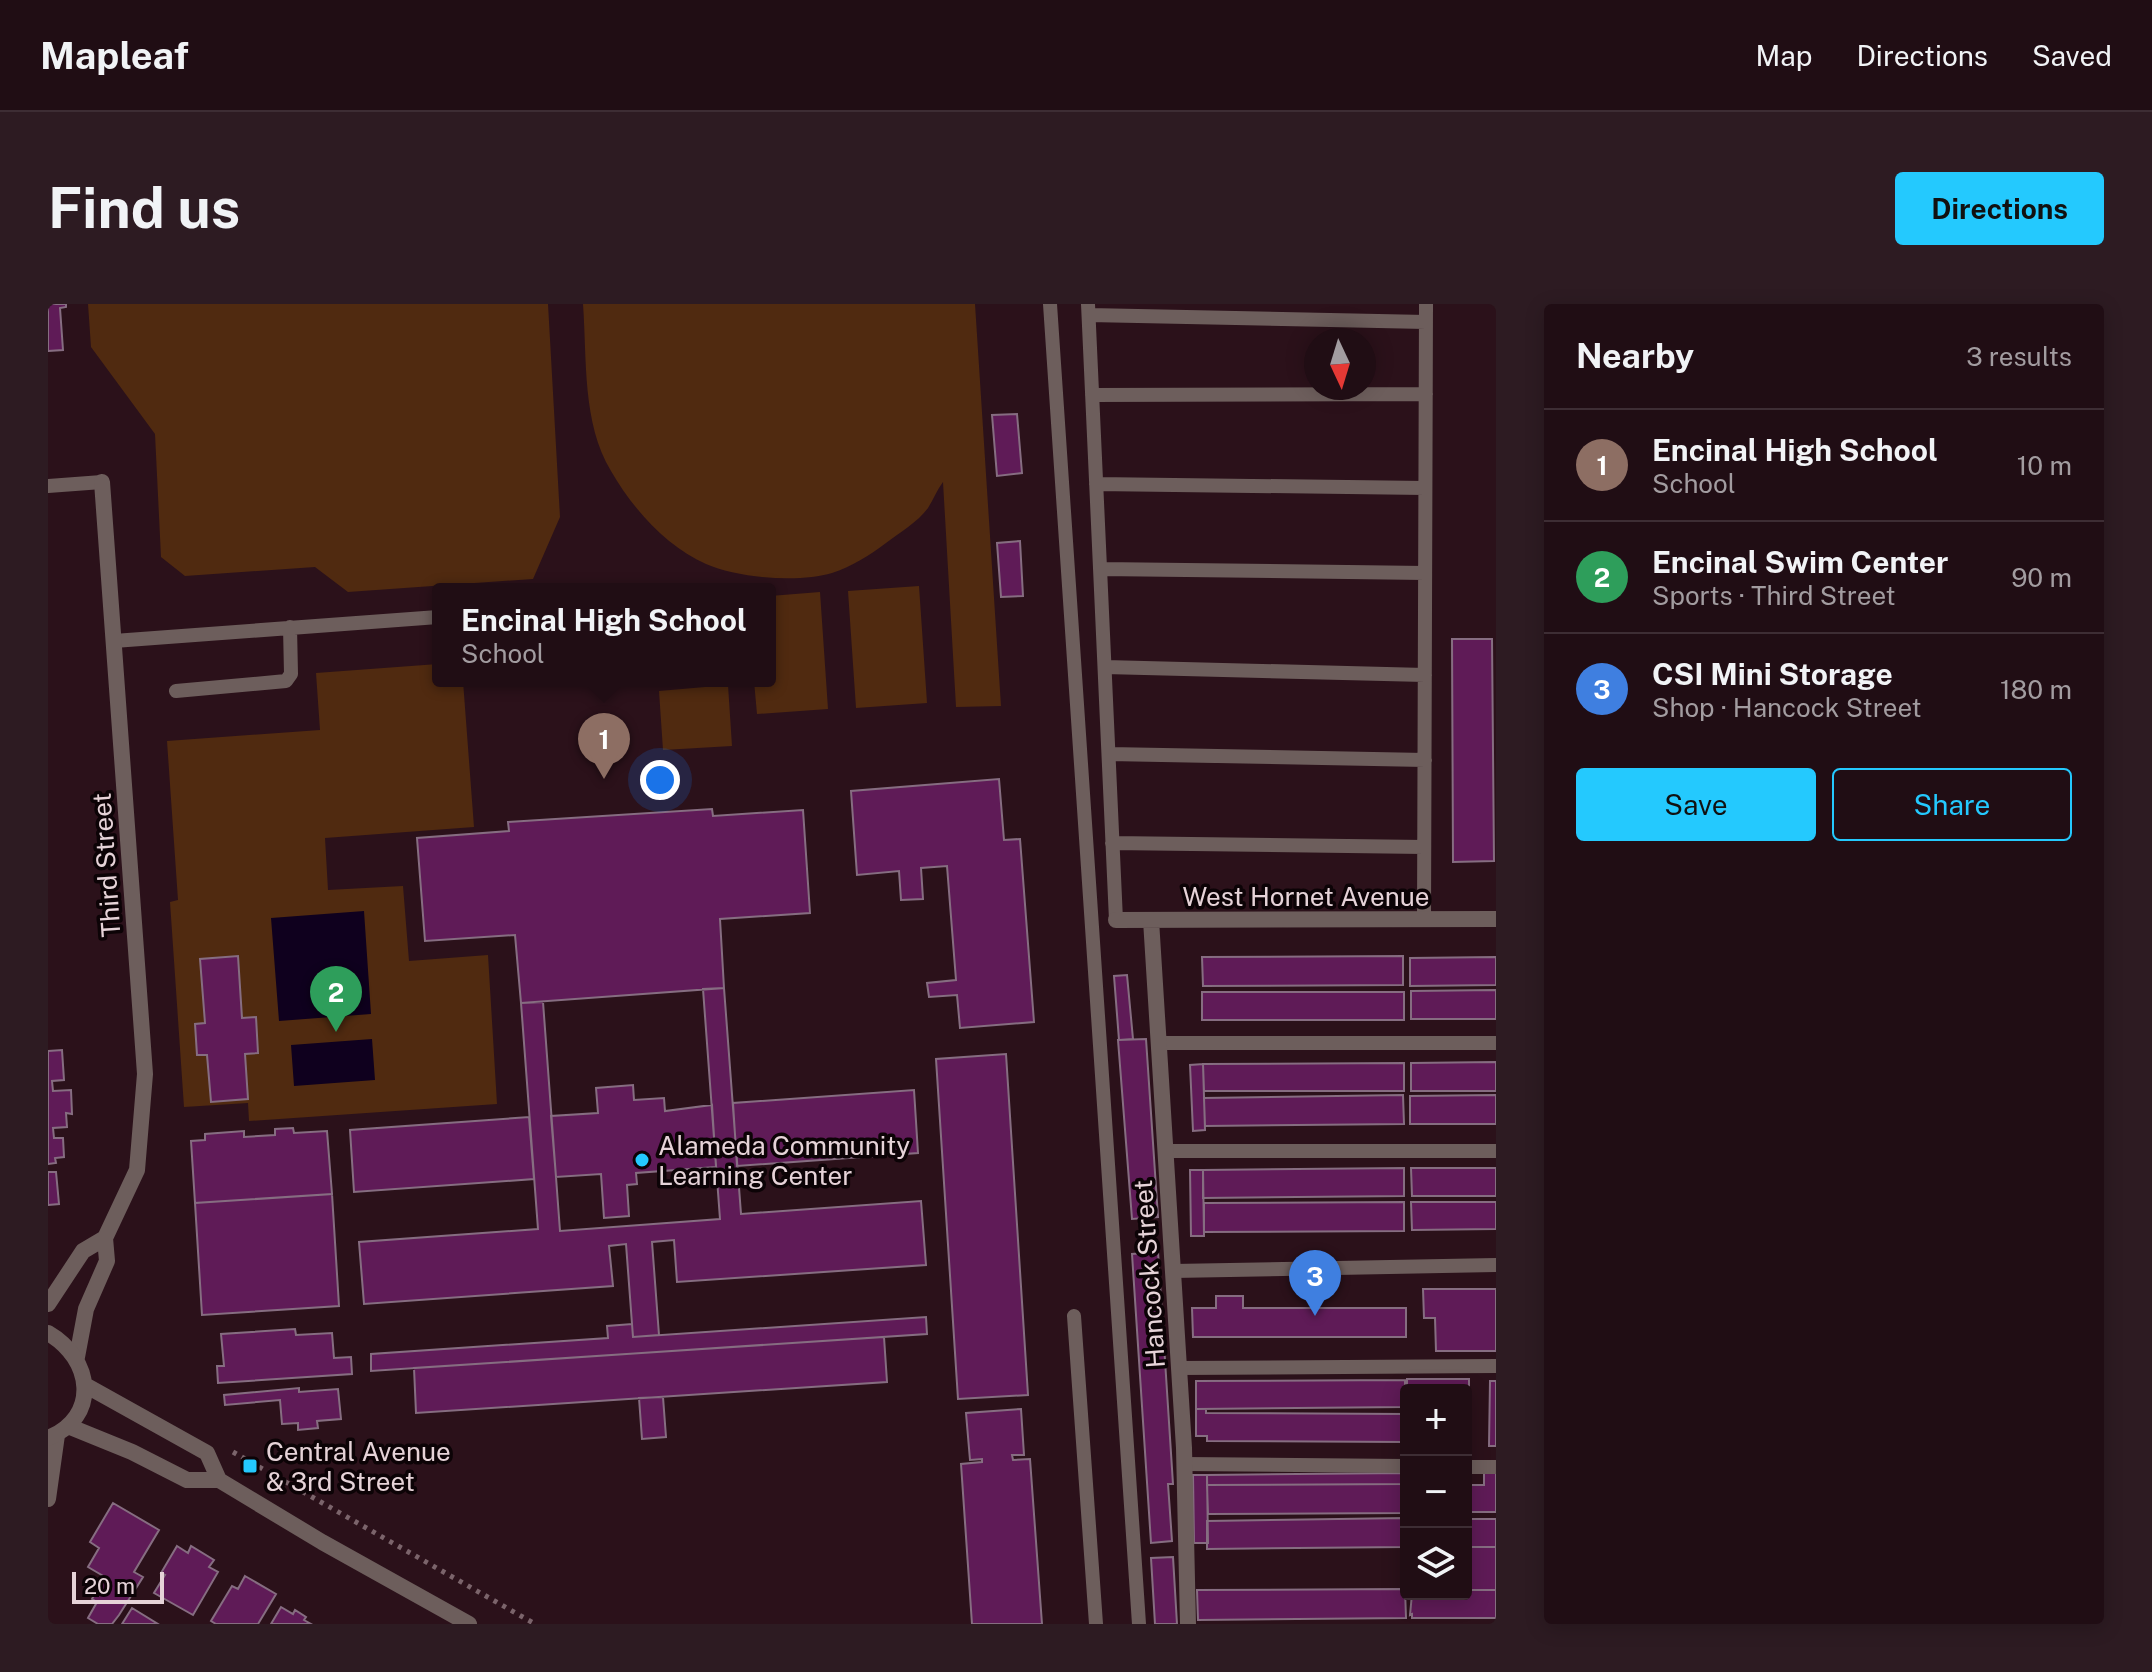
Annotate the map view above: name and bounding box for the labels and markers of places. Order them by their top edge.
pin: 1 [578,713,630,779]
pin: 2 [310,966,362,1032]
place label: Alameda Community Learning Center [658,1130,910,1191]
marker: Alameda Community Learning Center [633,1151,651,1169]
pin: 3 [1289,1250,1341,1316]
place label: Central Avenue & 3rd Street [266,1436,451,1497]
marker: Central Avenue & 3rd Street [241,1457,259,1475]

